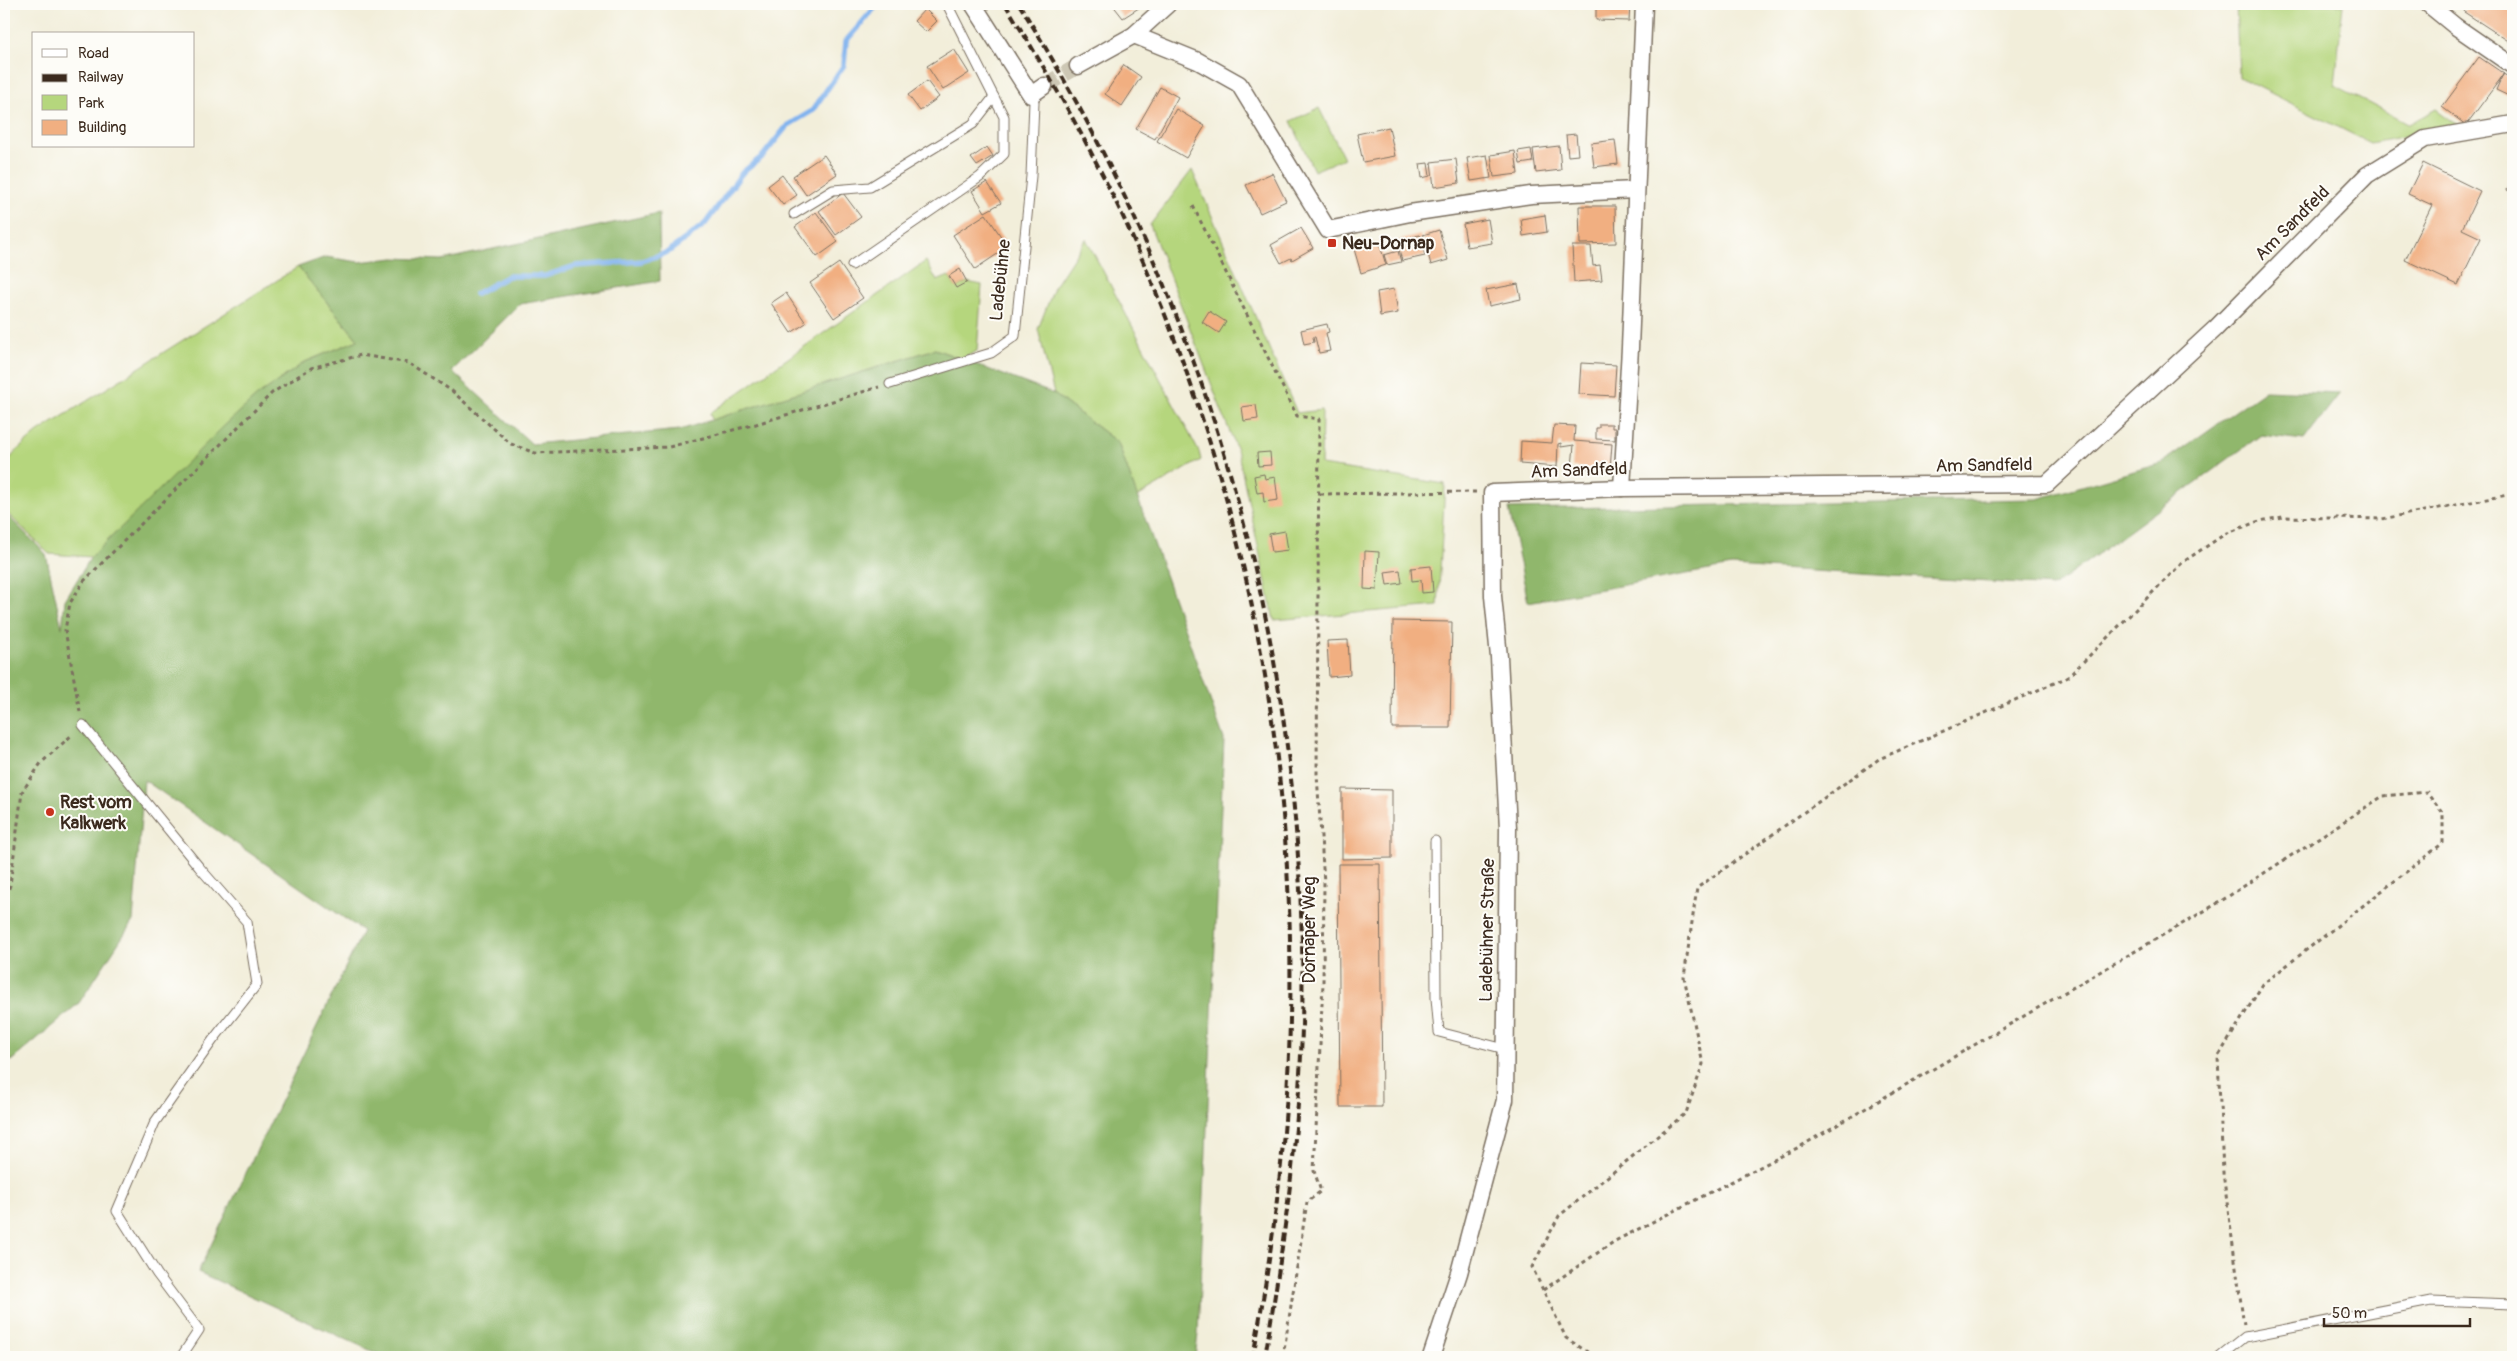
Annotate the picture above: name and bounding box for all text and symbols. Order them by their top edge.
legend [32,32,195,148]
text: Road [78,44,109,63]
text: Railway [78,68,124,87]
text: Park [78,94,105,113]
text: Building [78,118,126,137]
street label: Am Sandfeld [2250,181,2335,266]
place label: Neu-Dornap [1342,232,1435,255]
marker: Neu-Dornap [1326,237,1338,249]
street label: Ladebühne [985,238,1016,322]
street label: Am Sandfeld [1935,453,2033,478]
street label: Am Sandfeld [1530,457,1628,484]
place label: Rest vom Kalkwerk [60,791,132,835]
marker: Rest vom Kalkwerk [44,806,56,818]
street label: Ladebühner Straße [1475,858,1500,1002]
street label: Dornaper Weg [1298,877,1321,983]
scale bar [2324,1296,2471,1328]
text: 50 m [2332,1304,2367,1323]

